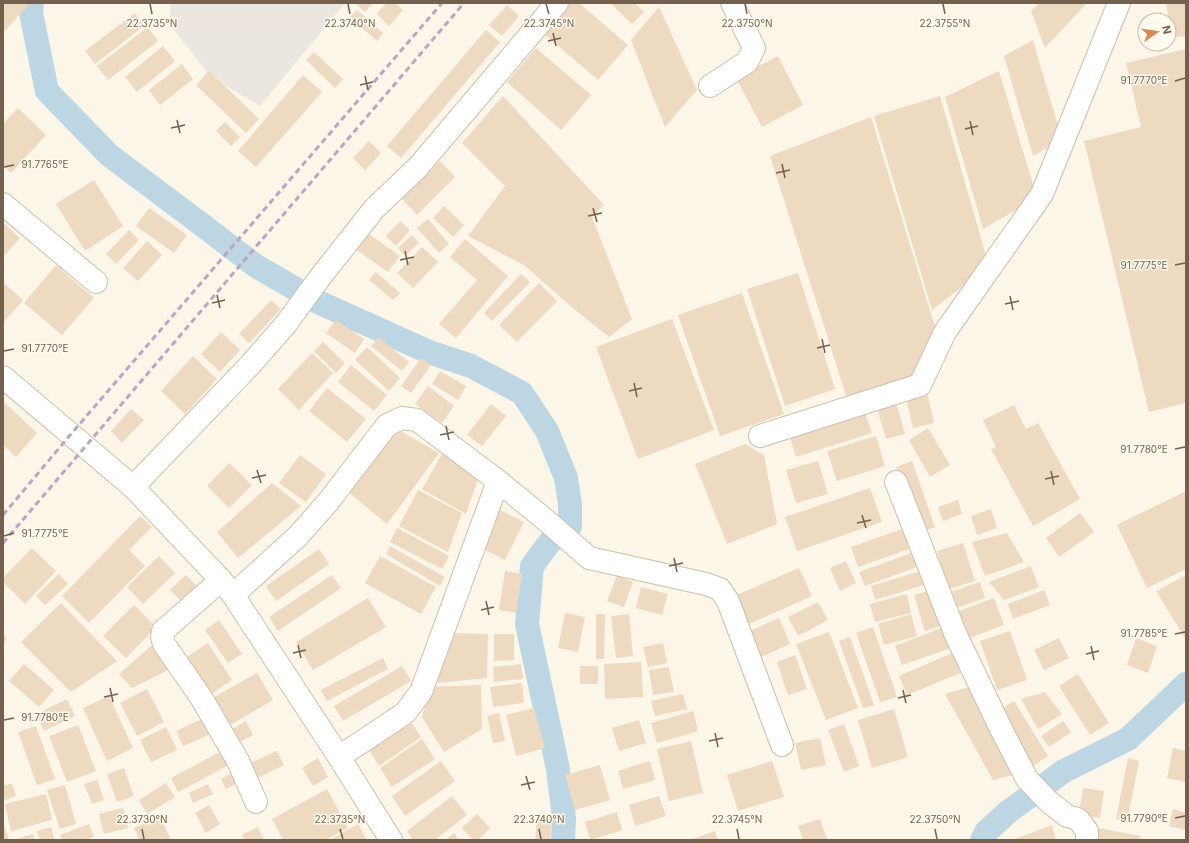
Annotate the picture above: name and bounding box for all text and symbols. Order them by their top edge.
north arrow [1137,12,1177,52]
text: 22.3735°N [127,17,177,29]
text: 22.3740°N [325,17,375,29]
text: 22.3745°N [524,17,574,29]
text: 22.3750°N [721,17,773,29]
text: 22.3755°N [920,17,970,29]
text: N [1159,24,1175,35]
text: 91.7770°E [1120,74,1168,86]
text: 91.7765°E [21,158,69,170]
text: 91.7775°E [1121,259,1167,271]
text: 91.7770°E [21,342,69,354]
text: 91.7780°E [1120,443,1168,455]
text: 91.7775°E [22,527,68,539]
text: 91.7785°E [1120,627,1168,639]
text: 91.7780°E [21,711,69,723]
text: 91.7790°E [1120,812,1168,824]
text: 22.3730°N [116,813,168,825]
text: 22.3735°N [315,813,365,825]
text: 22.3740°N [514,813,564,825]
text: 22.3745°N [712,813,762,825]
text: 22.3750°N [909,813,961,825]

